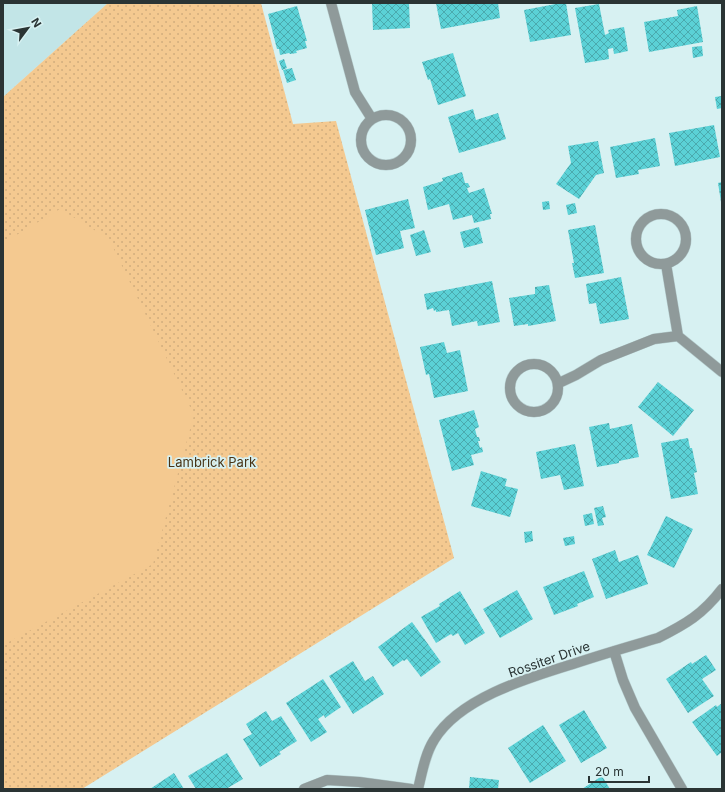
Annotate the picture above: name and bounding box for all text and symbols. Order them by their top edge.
north arrow [8,8,48,48]
text: N [28,15,45,30]
park label: Lambrick Park [168,454,256,470]
street label: Rossiter Drive [506,638,592,680]
scale bar [589,758,649,784]
text: 20 m [595,764,624,779]

